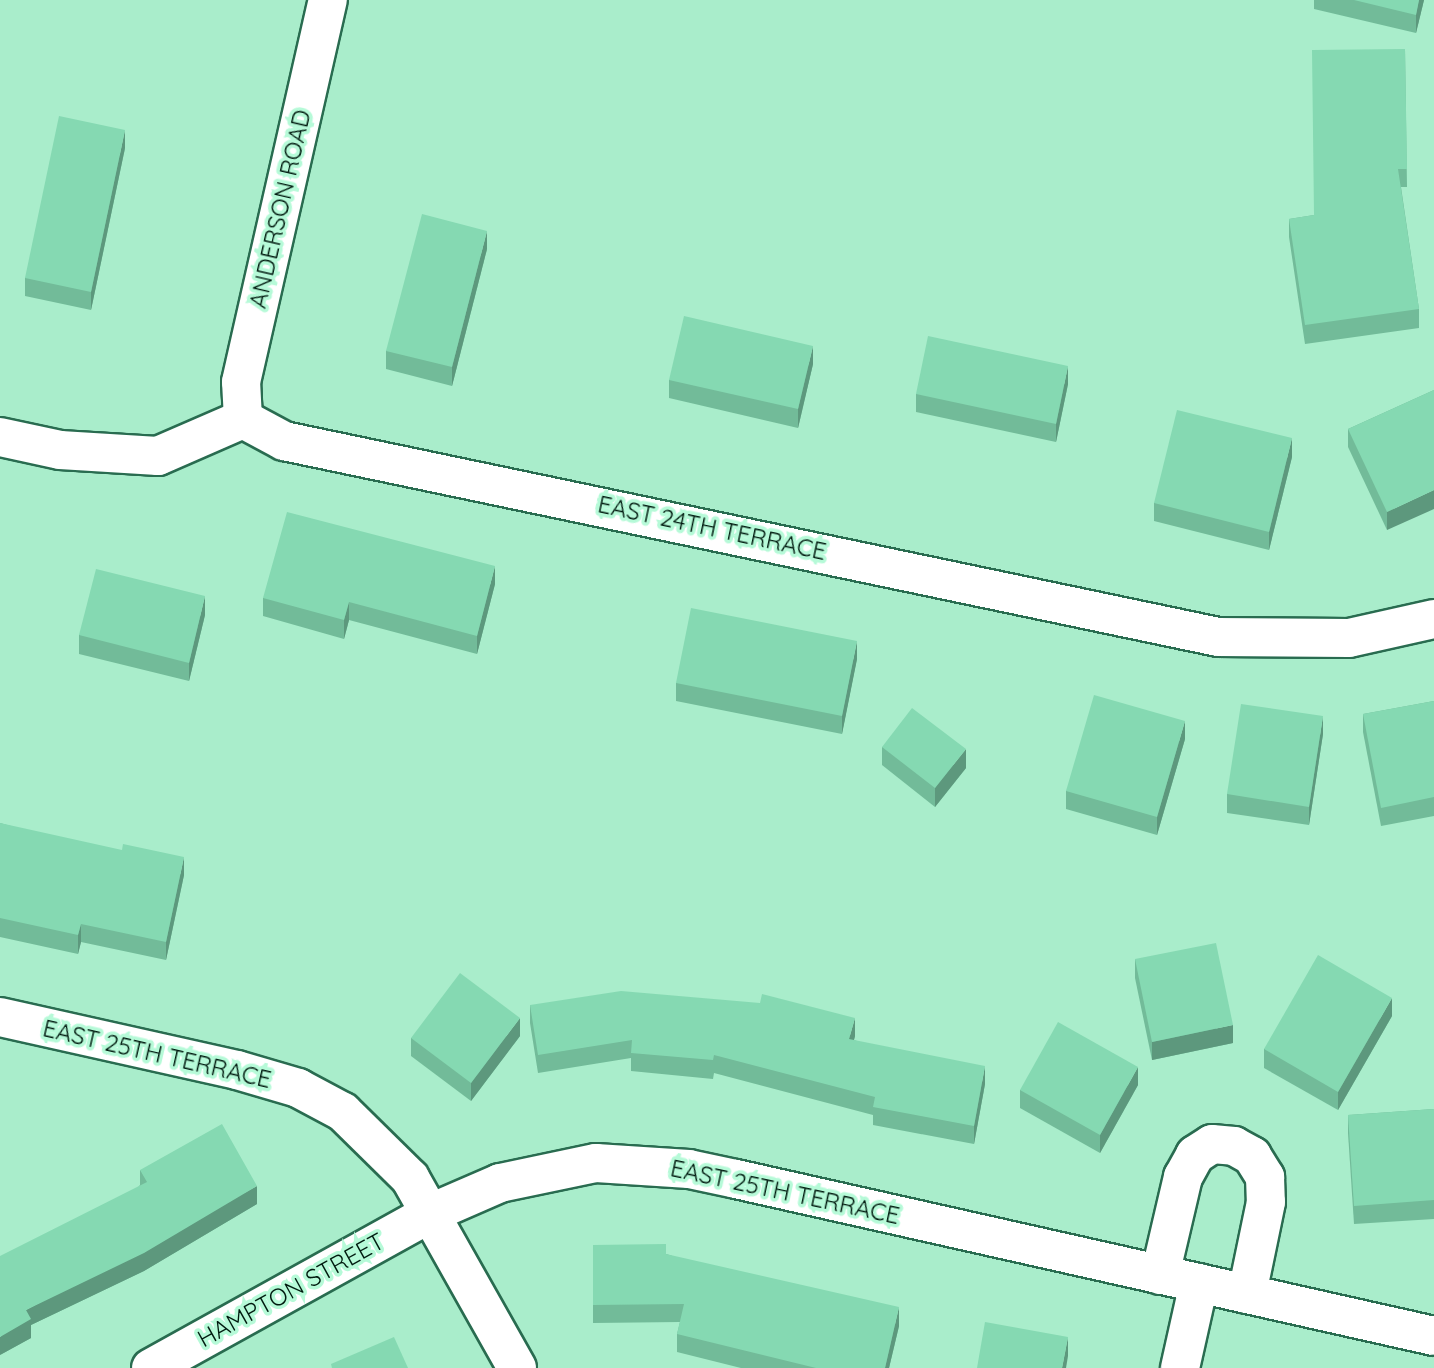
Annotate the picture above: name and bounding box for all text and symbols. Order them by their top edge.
street label: ANDERSON ROAD [243,107,317,311]
street label: EAST 24TH TERRACE [595,490,829,566]
street label: EAST 25TH TERRACE [40,1014,274,1094]
street label: EAST 25TH TERRACE [668,1154,902,1230]
street label: HAMPTON STREET [193,1227,389,1353]

